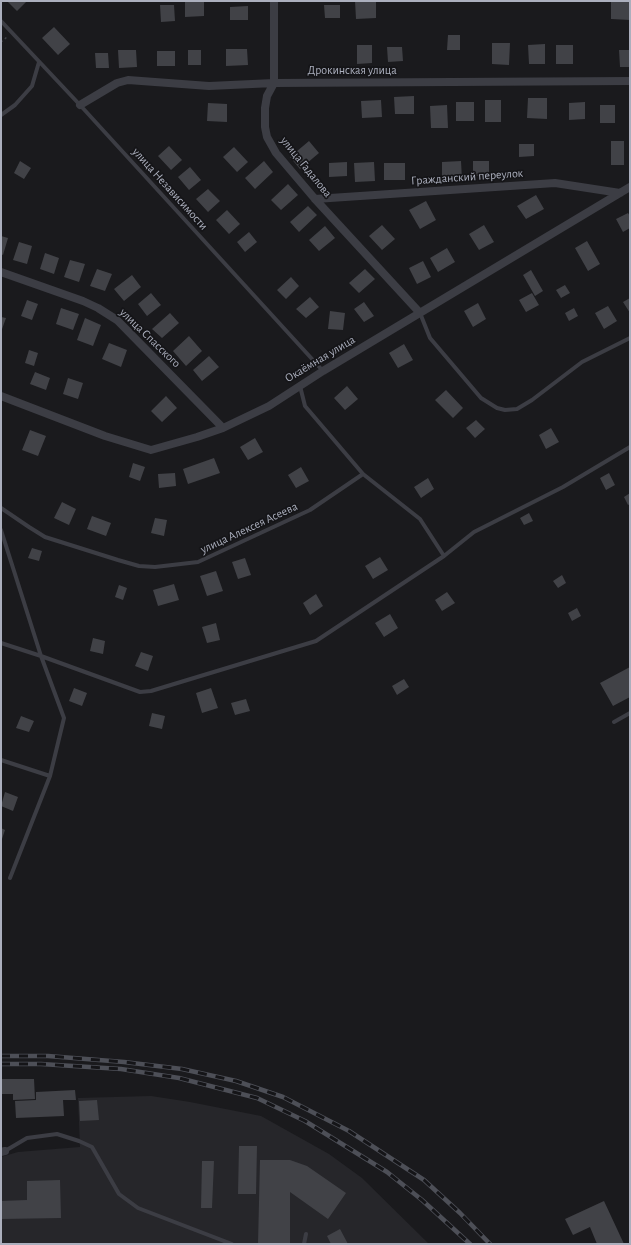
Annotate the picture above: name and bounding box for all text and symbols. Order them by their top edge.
street label: Дрокинская улица [307,63,397,77]
street label: улица Гадалова [277,134,335,200]
street label: улица Независимости [129,145,211,233]
street label: Гражданский переулок [410,166,524,188]
street label: улица Спасского [117,305,183,371]
street label: Окаёмная улица [282,332,358,386]
street label: улица Алексея Асеева [198,499,300,557]

